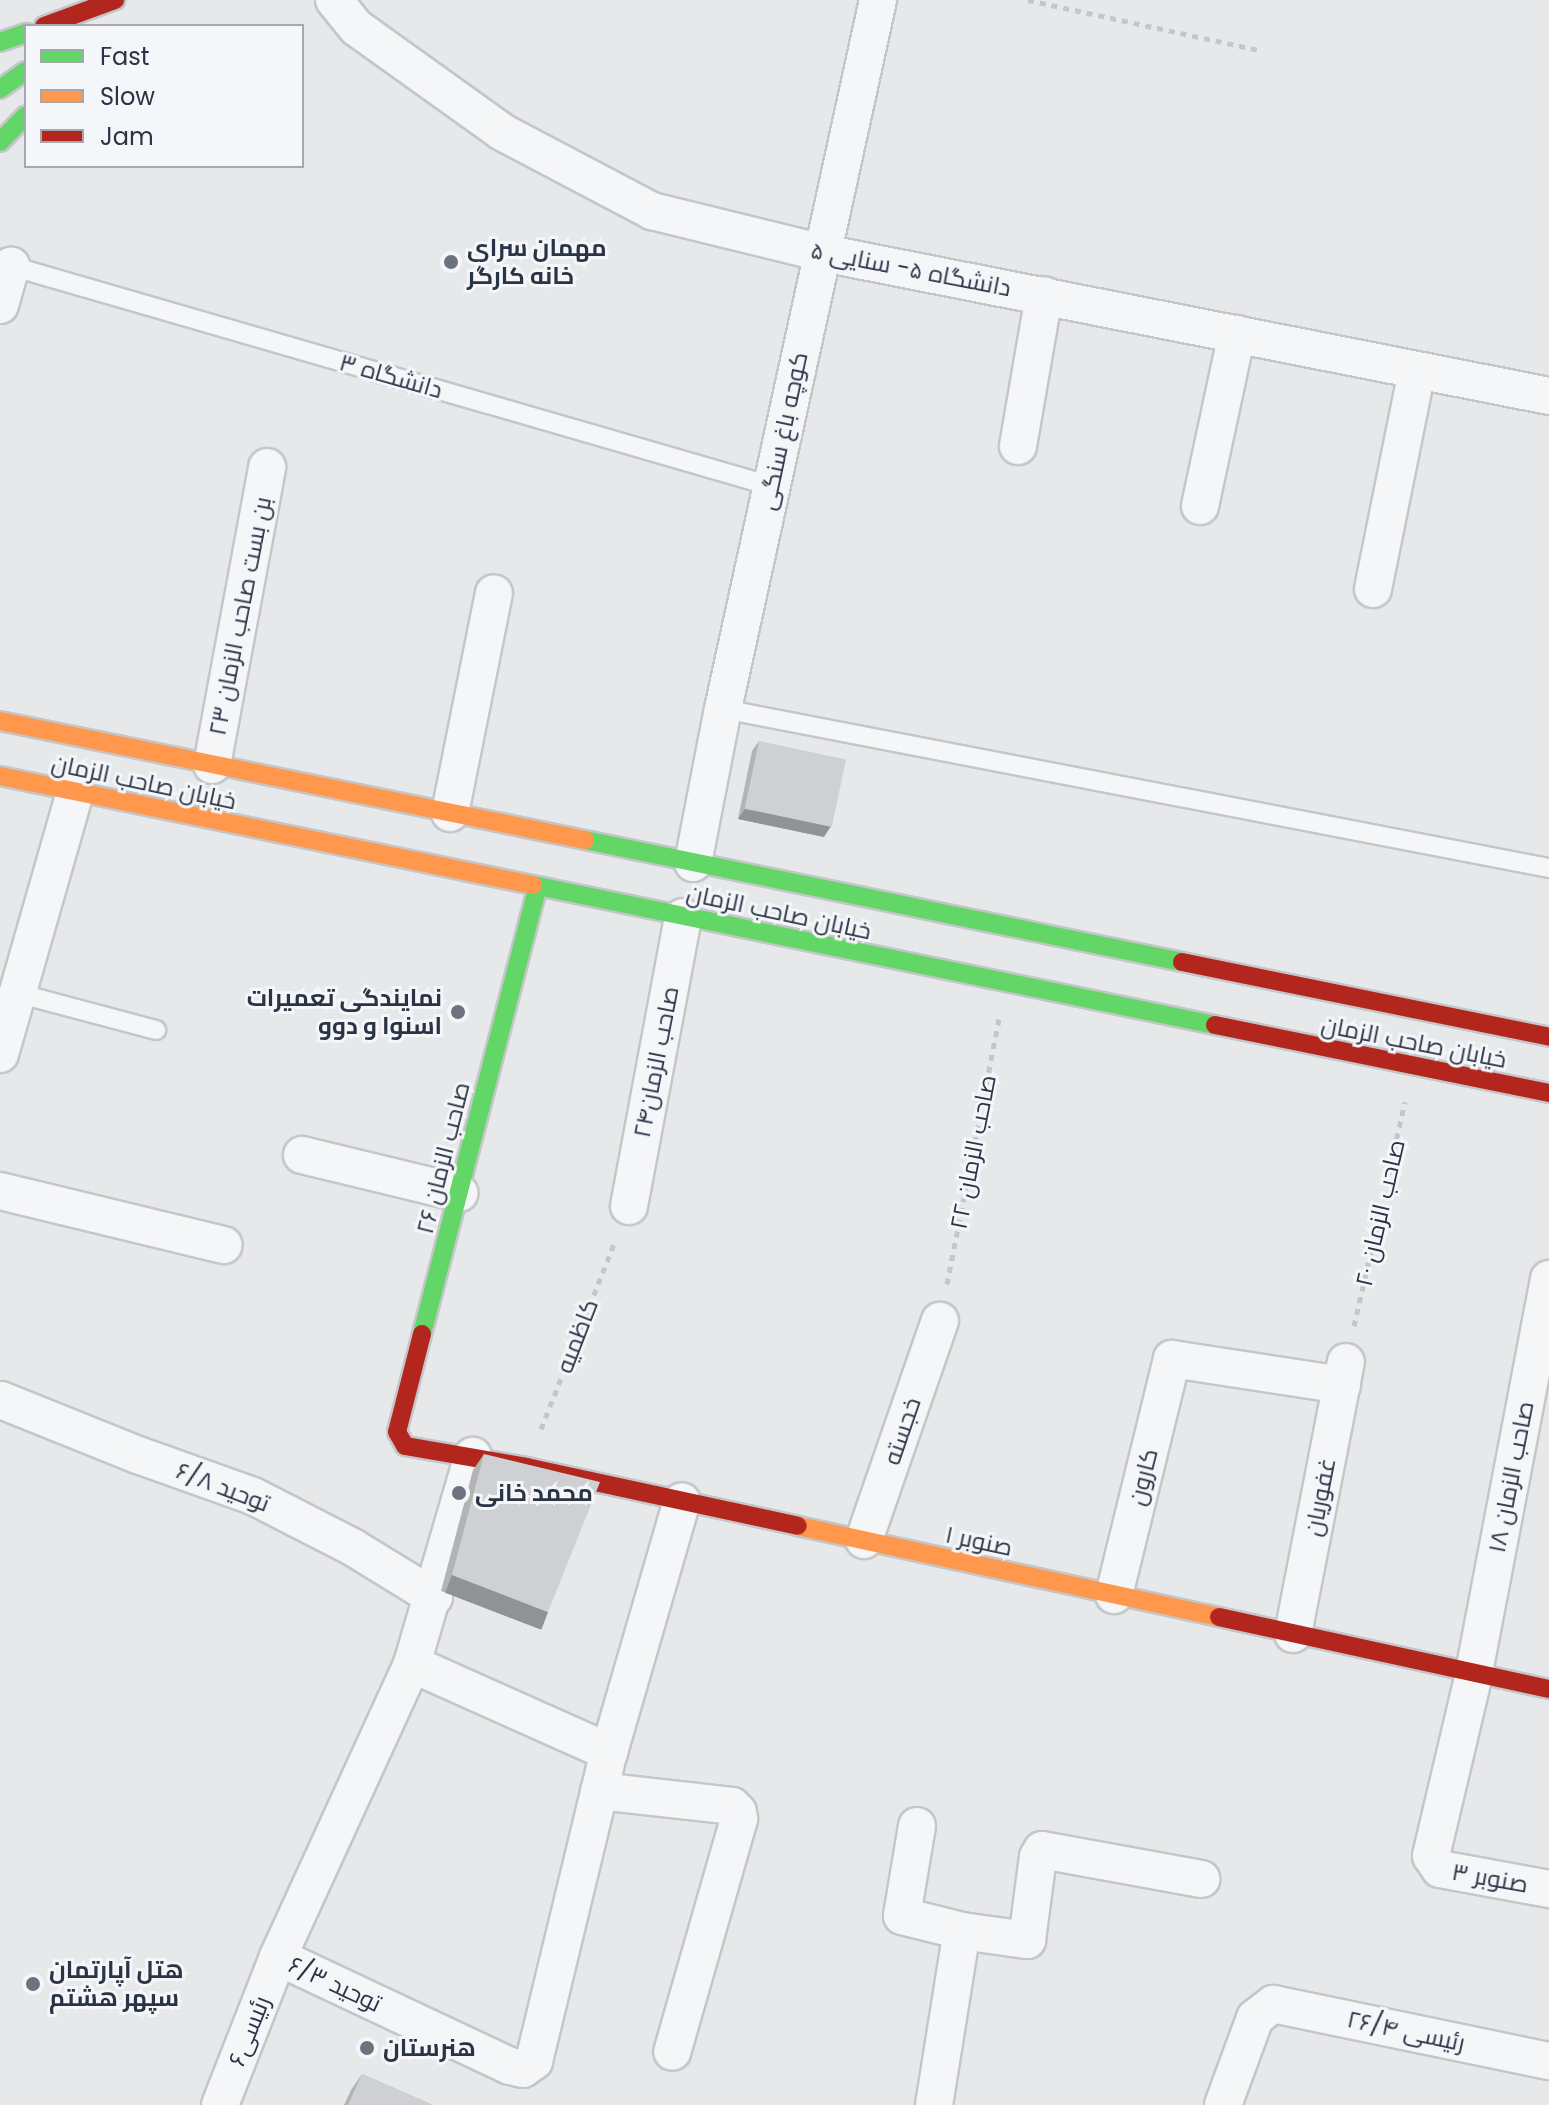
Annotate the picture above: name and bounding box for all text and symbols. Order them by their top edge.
legend [24,24,304,168]
text: Fast [100,40,150,73]
text: Slow [100,80,155,113]
text: Jam [100,120,154,153]
place label: مهمان سرای خانه کارگر [467,234,607,290]
street label: دانشگاه ۵- سنایی ۵ [808,235,1014,303]
marker: مهمان سرای خانه کارگر [442,253,460,271]
street label: دانشگاه ۳ [336,348,446,404]
street label: کوچه باغ سنگی [752,349,814,513]
street label: بن بست صاحب الزمان ۲۳ [203,494,277,738]
street label: خیابان صاحب الزمان [49,748,239,816]
street label: خیابان صاحب الزمان [684,878,874,946]
place label: نمایندگی تعمیرات اسنوا و دوو [247,984,442,1040]
street label: صاحب الزمان۲۴ [627,984,685,1140]
marker: نمایندگی تعمیرات اسنوا و دوو [449,1003,467,1021]
street label: خیابان صاحب الزمان [1319,1010,1509,1074]
street label: صاحب الزمان ۲۲ [944,1072,1002,1232]
street label: صاحب الزمان ۲۶ [410,1079,476,1237]
street label: صاحب الزمان ۲۰ [1349,1137,1411,1289]
street label: کاظمیه [550,1295,604,1377]
street label: خجسته [877,1394,927,1468]
street label: صاحب الزمان ۱۸ [1482,1399,1540,1555]
street label: کارون [1122,1446,1164,1508]
street label: غفوریان [1298,1455,1342,1539]
street label: توحید ۶/۸ [172,1456,274,1518]
place label: محمد خانی [475,1479,593,1507]
marker: محمد خانی [450,1484,468,1502]
street label: صنوبر ۱ [943,1520,1015,1562]
street label: صنوبر ۳ [1450,1857,1530,1899]
street label: توحید ۶/۳ [284,1950,386,2018]
place label: هتل آپارتمان سپهر هشتم [49,1956,183,2012]
marker: هتل آپارتمان سپهر هشتم [24,1975,42,1993]
street label: رئیسی۶ [222,1992,276,2070]
street label: رئیسی ۲۶/۴ [1345,2004,1467,2058]
place label: هنرستان [383,2034,476,2062]
marker: هنرستان [358,2039,376,2057]

